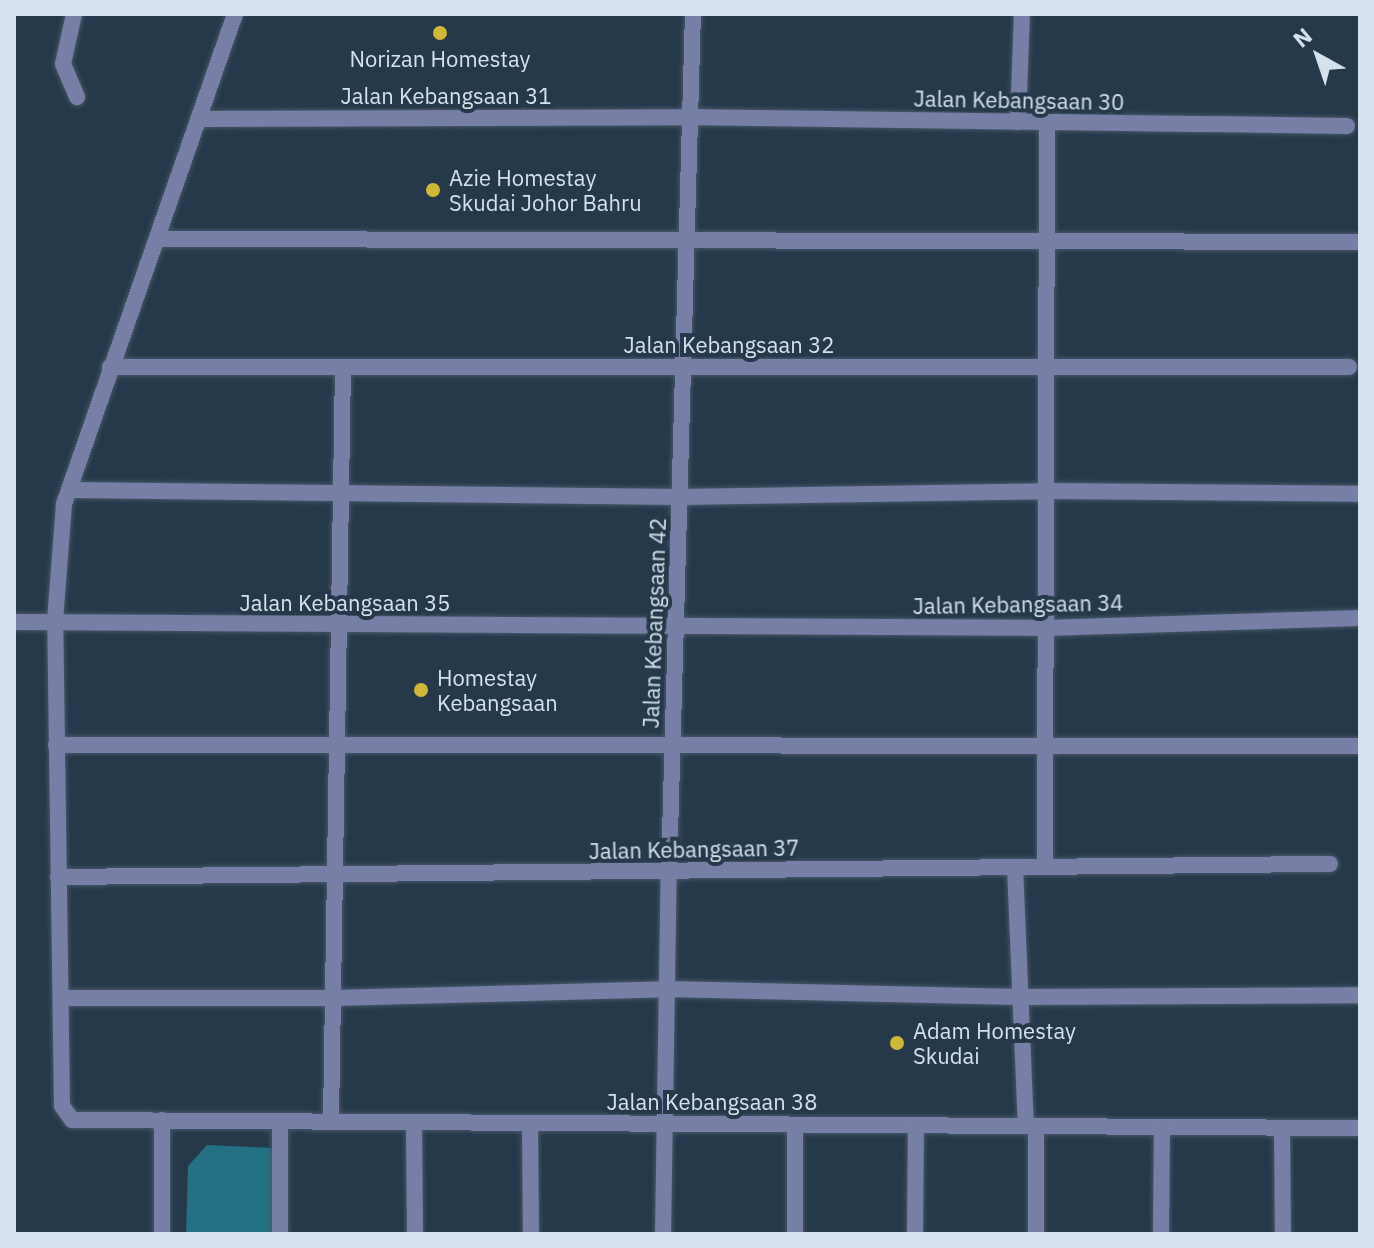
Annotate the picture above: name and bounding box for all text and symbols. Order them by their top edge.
north arrow [1278,16,1358,96]
text: N [1287,21,1318,53]
marker: Norizan Homestay [431,24,449,42]
place label: Norizan Homestay [349,46,531,72]
street label: Jalan Kebangsaan 31 [341,83,551,109]
street label: Jalan Kebangsaan 30 [913,85,1125,115]
place label: Azie Homestay Skudai Johor Bahru [449,164,642,216]
marker: Azie Homestay Skudai Johor Bahru [424,181,442,199]
street label: Jalan Kebangsaan 32 [624,332,834,358]
street label: Jalan Kebangsaan 42 [637,517,671,729]
street label: Jalan Kebangsaan 34 [912,589,1124,619]
street label: Jalan Kebangsaan 35 [240,590,450,616]
place label: Homestay Kebangsaan [437,664,558,716]
marker: Homestay Kebangsaan [412,681,430,699]
street label: Jalan Kebangsaan 37 [588,834,800,864]
place label: Adam Homestay Skudai [913,1017,1076,1068]
marker: Adam Homestay Skudai [888,1034,906,1052]
street label: Jalan Kebangsaan 38 [607,1089,817,1115]

